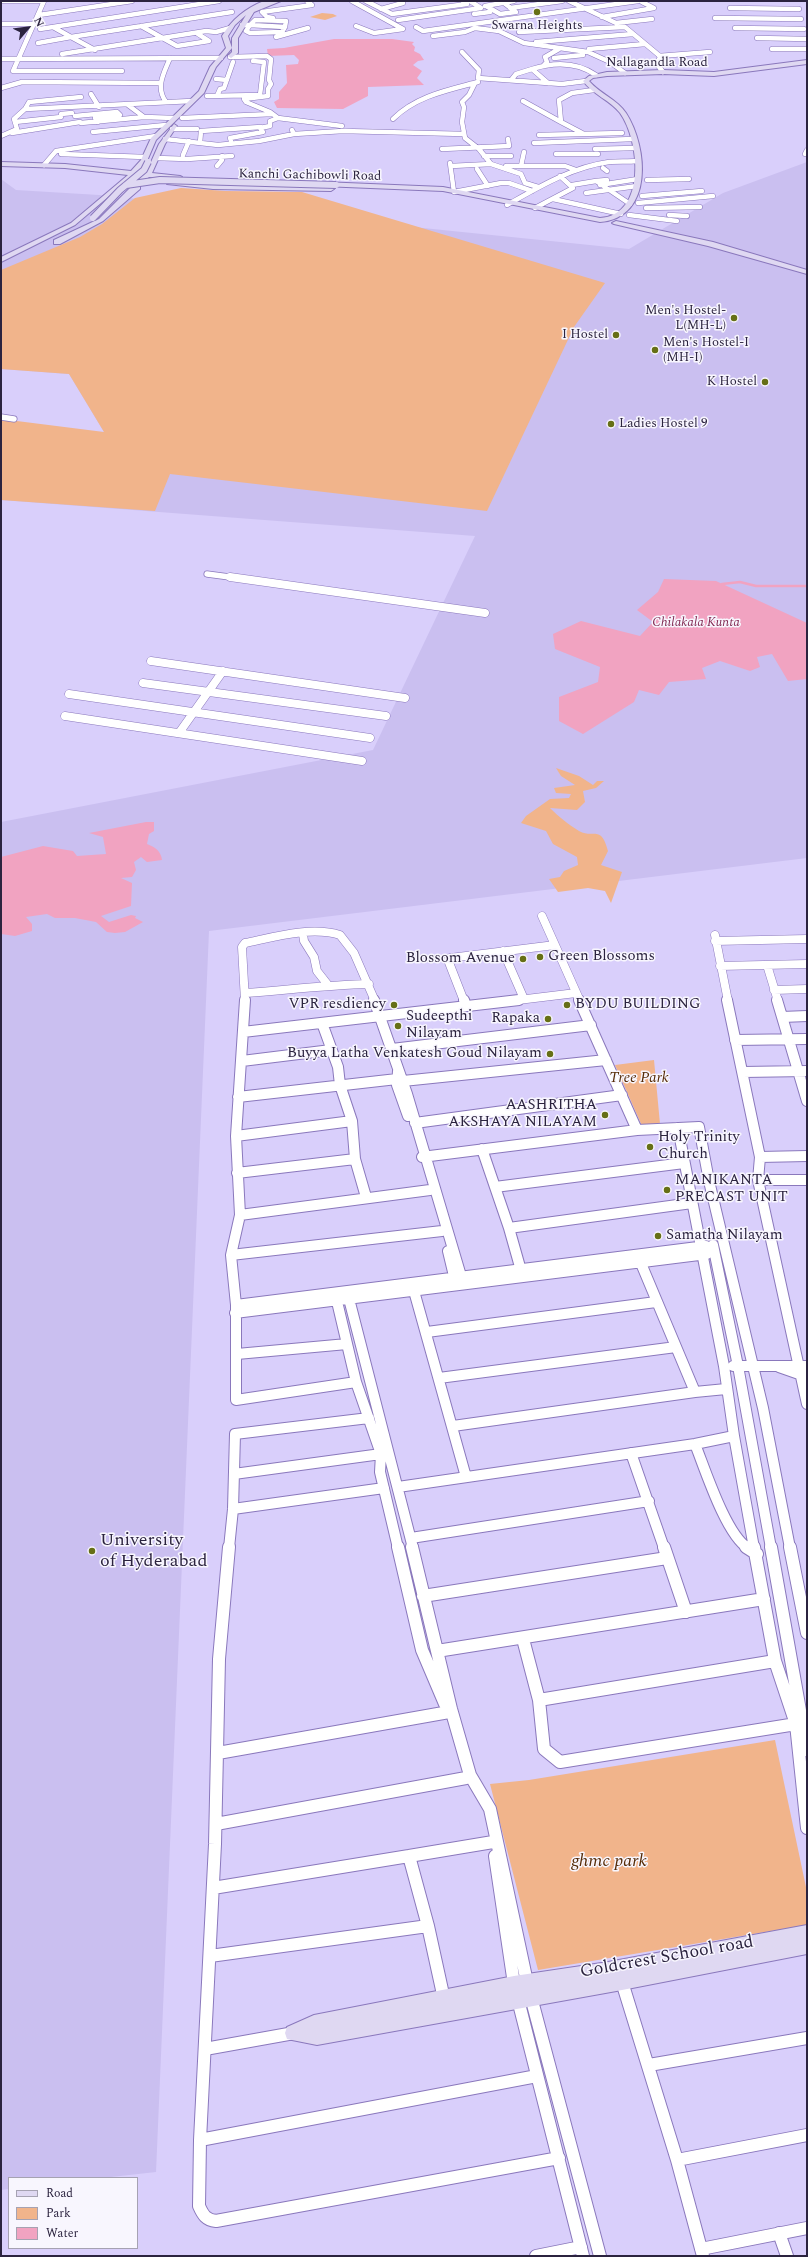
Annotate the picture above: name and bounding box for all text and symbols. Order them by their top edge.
marker: Swarna Heights [532,7,542,17]
north arrow [8,8,48,48]
text: N [29,14,49,30]
place label: Swarna Heights [491,18,583,34]
street label: Nallagandla Road [606,55,708,71]
street label: Kanchi Gachibowli Road [238,167,382,185]
place label: Men's Hostel- L(MH-L) [645,303,726,334]
marker: Men's Hostel- L(MH-L) [729,313,739,323]
place label: I Hostel [562,327,608,343]
marker: I Hostel [611,330,621,340]
place label: Men's Hostel-I (MH-I) [663,335,749,366]
marker: Men's Hostel-I (MH-I) [650,345,660,355]
place label: K Hostel [707,374,757,390]
marker: K Hostel [760,377,770,387]
place label: Ladies Hostel 9 [619,416,708,432]
marker: Ladies Hostel 9 [606,419,616,429]
water label: Chilakala Kunta [652,615,740,631]
place label: Green Blossoms [548,948,655,966]
place label: Blossom Avenue [406,950,515,968]
marker: Green Blossoms [535,952,545,962]
marker: Blossom Avenue [518,954,528,964]
place label: VPR resdiency [289,996,386,1014]
place label: BYDU BUILDING [575,996,700,1014]
marker: VPR resdiency [389,1000,399,1010]
marker: BYDU BUILDING [562,1000,572,1010]
place label: Sudeepthi Nilayam [406,1008,472,1043]
place label: Rapaka [491,1010,540,1028]
marker: Rapaka [543,1014,553,1024]
marker: Sudeepthi Nilayam [393,1021,403,1031]
place label: Buyya Latha Venkatesh Goud Nilayam [287,1045,542,1063]
marker: Buyya Latha Venkatesh Goud Nilayam [545,1049,555,1059]
park label: Tree Park [609,1070,669,1088]
place label: AASHRITHA AKSHAYA NILAYAM [448,1097,597,1132]
marker: AASHRITHA AKSHAYA NILAYAM [600,1110,610,1120]
place label: Holy Trinity Church [658,1129,740,1164]
marker: Holy Trinity Church [645,1142,655,1152]
place label: MANIKANTA PRECAST UNIT [675,1172,788,1207]
marker: MANIKANTA PRECAST UNIT [662,1185,672,1195]
place label: Samatha Nilayam [666,1227,783,1245]
marker: Samatha Nilayam [653,1231,663,1241]
place label: University of Hyderabad [100,1530,207,1572]
marker: University of Hyderabad [87,1546,97,1556]
park label: ghmc park [571,1851,647,1873]
street label: Goldcrest School road [578,1932,756,1984]
legend [8,2177,138,2249]
text: Road [46,2184,73,2203]
text: Park [46,2204,71,2223]
text: Water [46,2224,78,2243]

